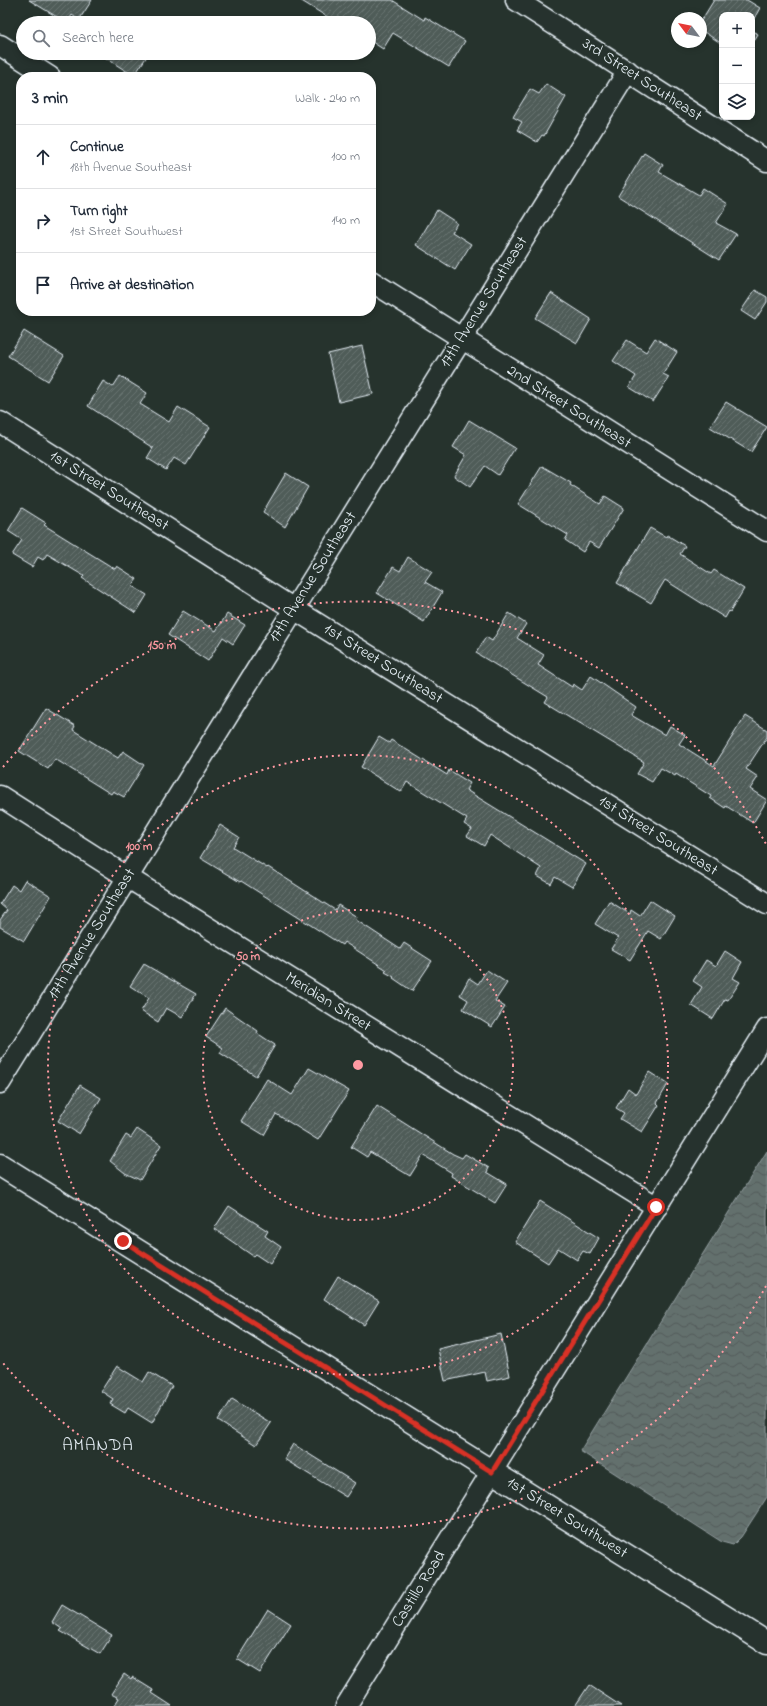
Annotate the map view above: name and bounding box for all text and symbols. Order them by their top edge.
north arrow [671,12,707,48]
map controls [719,12,755,120]
button: + [719,12,755,48]
search box [16,16,376,60]
icon: search [30,27,52,49]
text: Search here [62,27,134,49]
street label: 3rd Street Southeast [577,32,707,128]
button: − [719,48,755,84]
button: layers [719,84,755,120]
text: 3 min [32,86,68,111]
text: Walk · 240 m [295,89,360,108]
text: Continue [70,136,124,158]
icon: ahead [32,146,54,168]
text: 100 m [331,147,360,166]
text: 18th Avenue Southeast [70,158,192,177]
text: Turn right [70,200,128,222]
icon: right [32,210,54,232]
text: 140 m [332,211,360,230]
text: 1st Street Southwest [70,222,183,241]
street label: 17th Avenue Southeast [434,231,534,372]
icon: arrive [32,274,54,296]
text: Arrive at destination [70,274,194,296]
street label: 2nd Street Southeast [502,359,637,455]
street label: 1st Street Southeast [45,445,174,538]
street label: 17th Avenue Southeast [263,506,363,647]
street label: 1st Street Southeast [319,618,448,711]
text: 150 m [148,637,177,655]
street label: 1st Street Southeast [594,790,723,883]
text: 100 m [126,838,153,856]
street label: 17th Avenue Southeast [42,863,142,1004]
text: 50 m [236,948,261,966]
street label: Meridian Street [280,966,376,1038]
centre of rings [351,1058,365,1072]
route start [647,1198,665,1216]
route end [114,1232,132,1250]
district label: AMANDA [62,1433,134,1458]
street label: 1st Street Southwest [502,1471,633,1565]
street label: Castillo Road [386,1546,452,1632]

